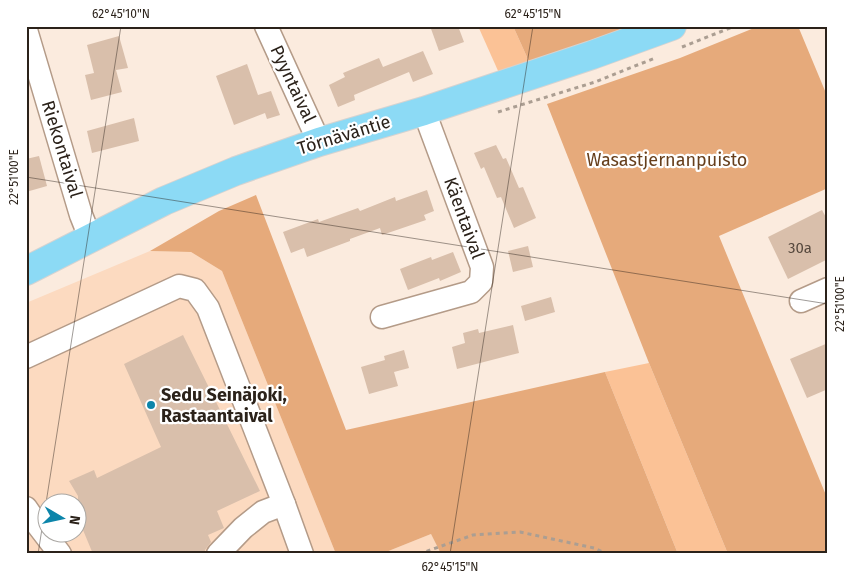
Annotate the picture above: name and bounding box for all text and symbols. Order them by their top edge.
text: 62°45'10"N [92,7,150,21]
text: 62°45'15"N [505,7,561,21]
street label: Pyyntaival [265,42,321,126]
street label: Riekontaival [37,98,87,200]
street label: Törnäväntie [295,110,393,160]
text: 22°51'00"E [7,149,21,205]
park label: Wasastjernanpuisto [587,149,747,171]
street label: Käentaival [439,174,489,262]
house number: 30a [788,239,812,257]
text: 22°51'00"E [833,276,847,332]
place label: Sedu Seinäjoki, Rastaantaival [161,384,287,427]
marker: Sedu Seinäjoki, Rastaantaival [145,399,157,411]
north arrow [38,492,88,542]
text: N [65,514,83,526]
text: 62°45'15"N [422,560,478,574]

